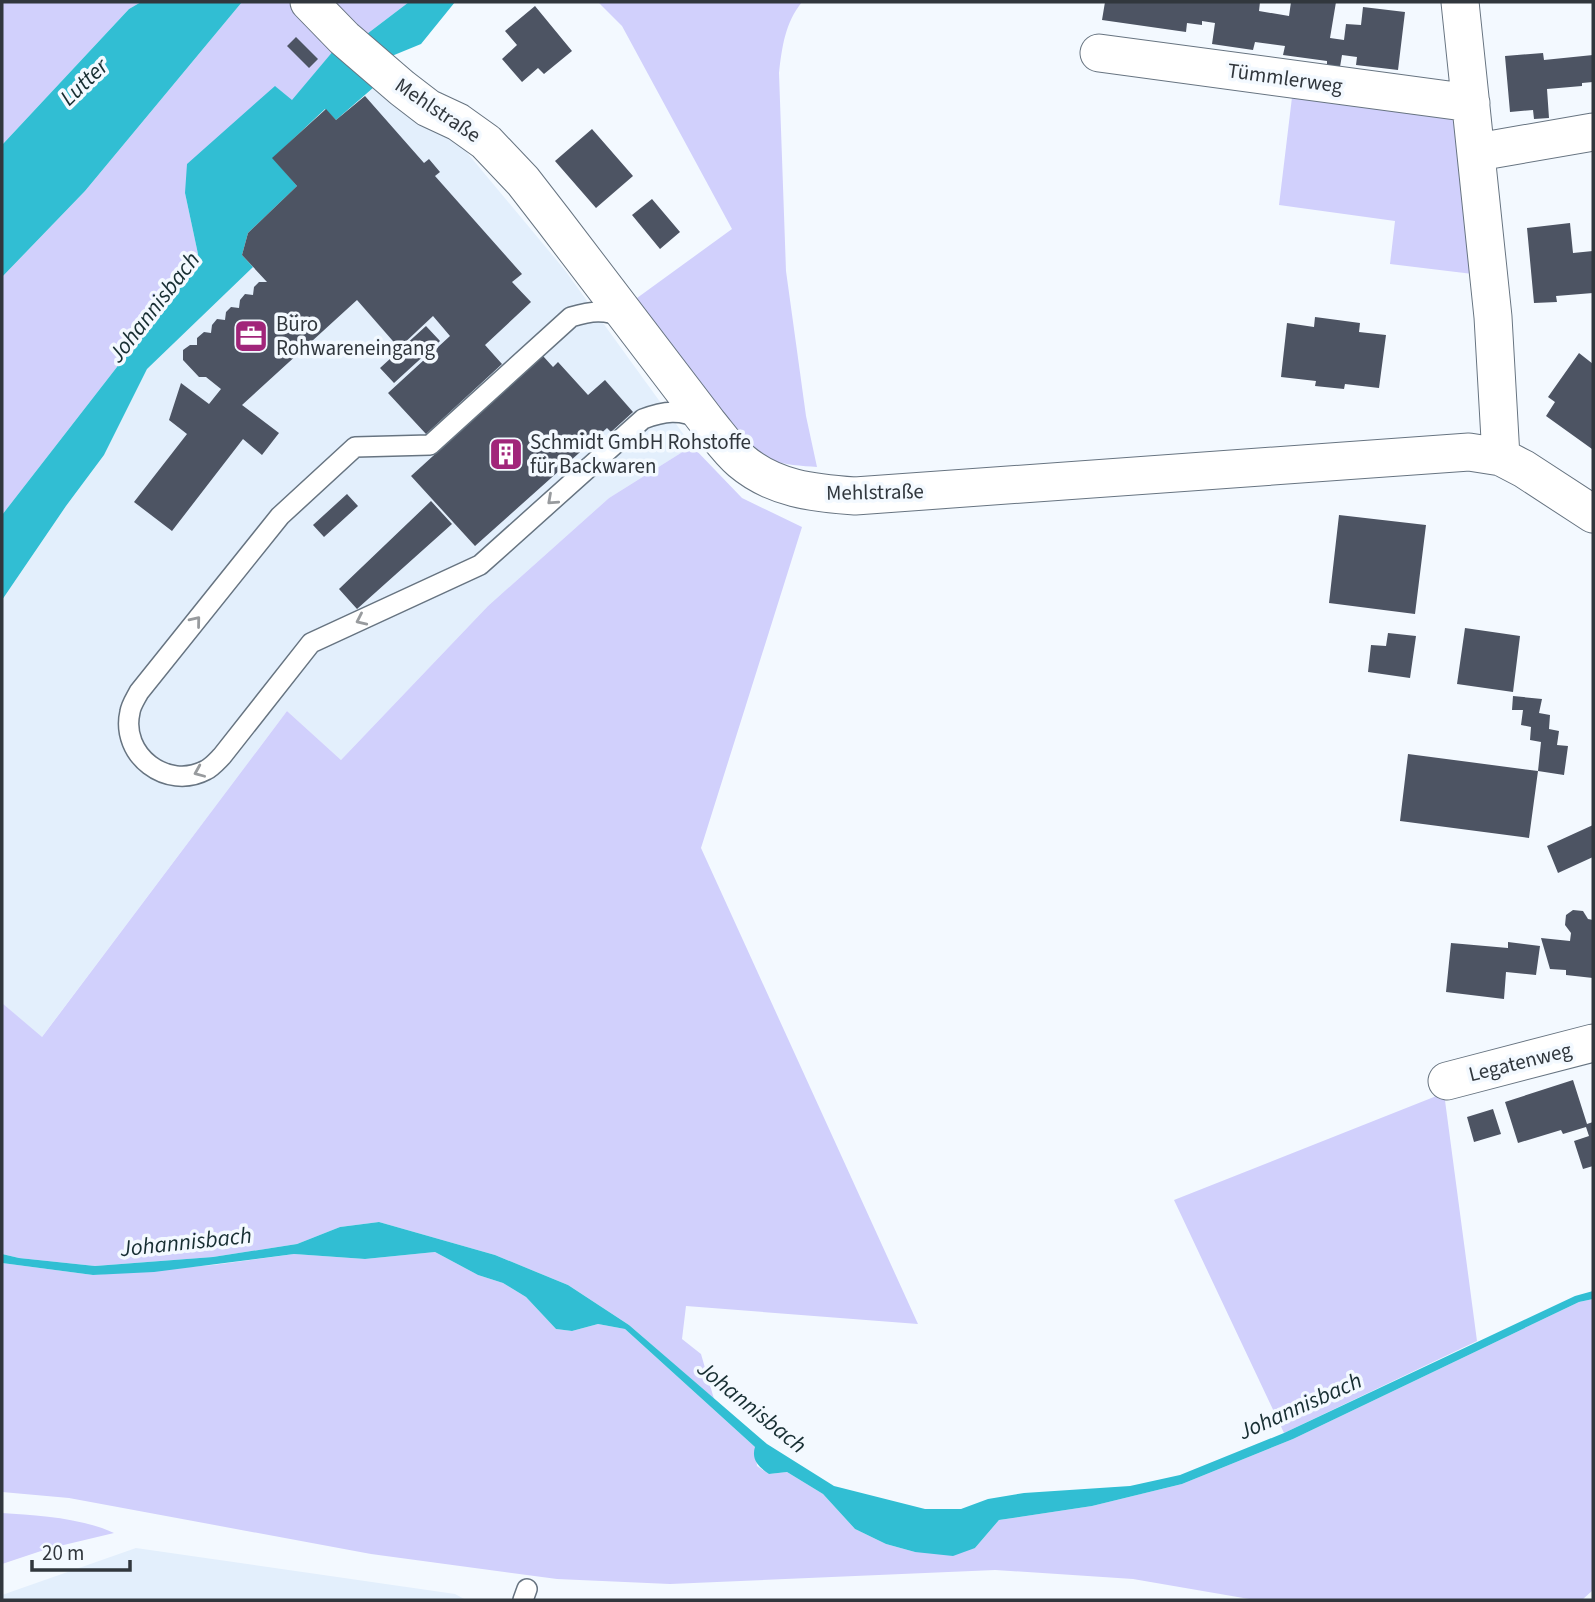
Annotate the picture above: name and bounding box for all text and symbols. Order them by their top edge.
water label: Lutter [52,50,116,113]
street label: Tümmlerweg [1226,55,1345,101]
street label: Mehlstraße [389,70,487,150]
water label: Johannisbach [100,245,208,370]
place label: Büro Rohwareneingang [276,309,435,363]
office icon: Büro Rohwareneingang [232,317,270,355]
place label: Schmidt GmbH Rohstoffe für Backwaren [530,427,751,481]
building icon: Schmidt GmbH Rohstoffe für Backwaren [487,435,525,473]
street label: Mehlstraße [826,476,924,508]
one-way arrow [547,492,560,504]
one-way arrow [356,612,369,626]
one-way arrow [188,616,201,628]
one-way arrow [194,763,206,777]
street label: Legatenweg [1465,1035,1575,1089]
water label: Johannisbach [118,1219,253,1265]
water label: Johannisbach [689,1352,814,1461]
water label: Johannisbach [1232,1364,1367,1448]
scale bar [32,1528,130,1572]
text: 20 m [42,1538,84,1568]

